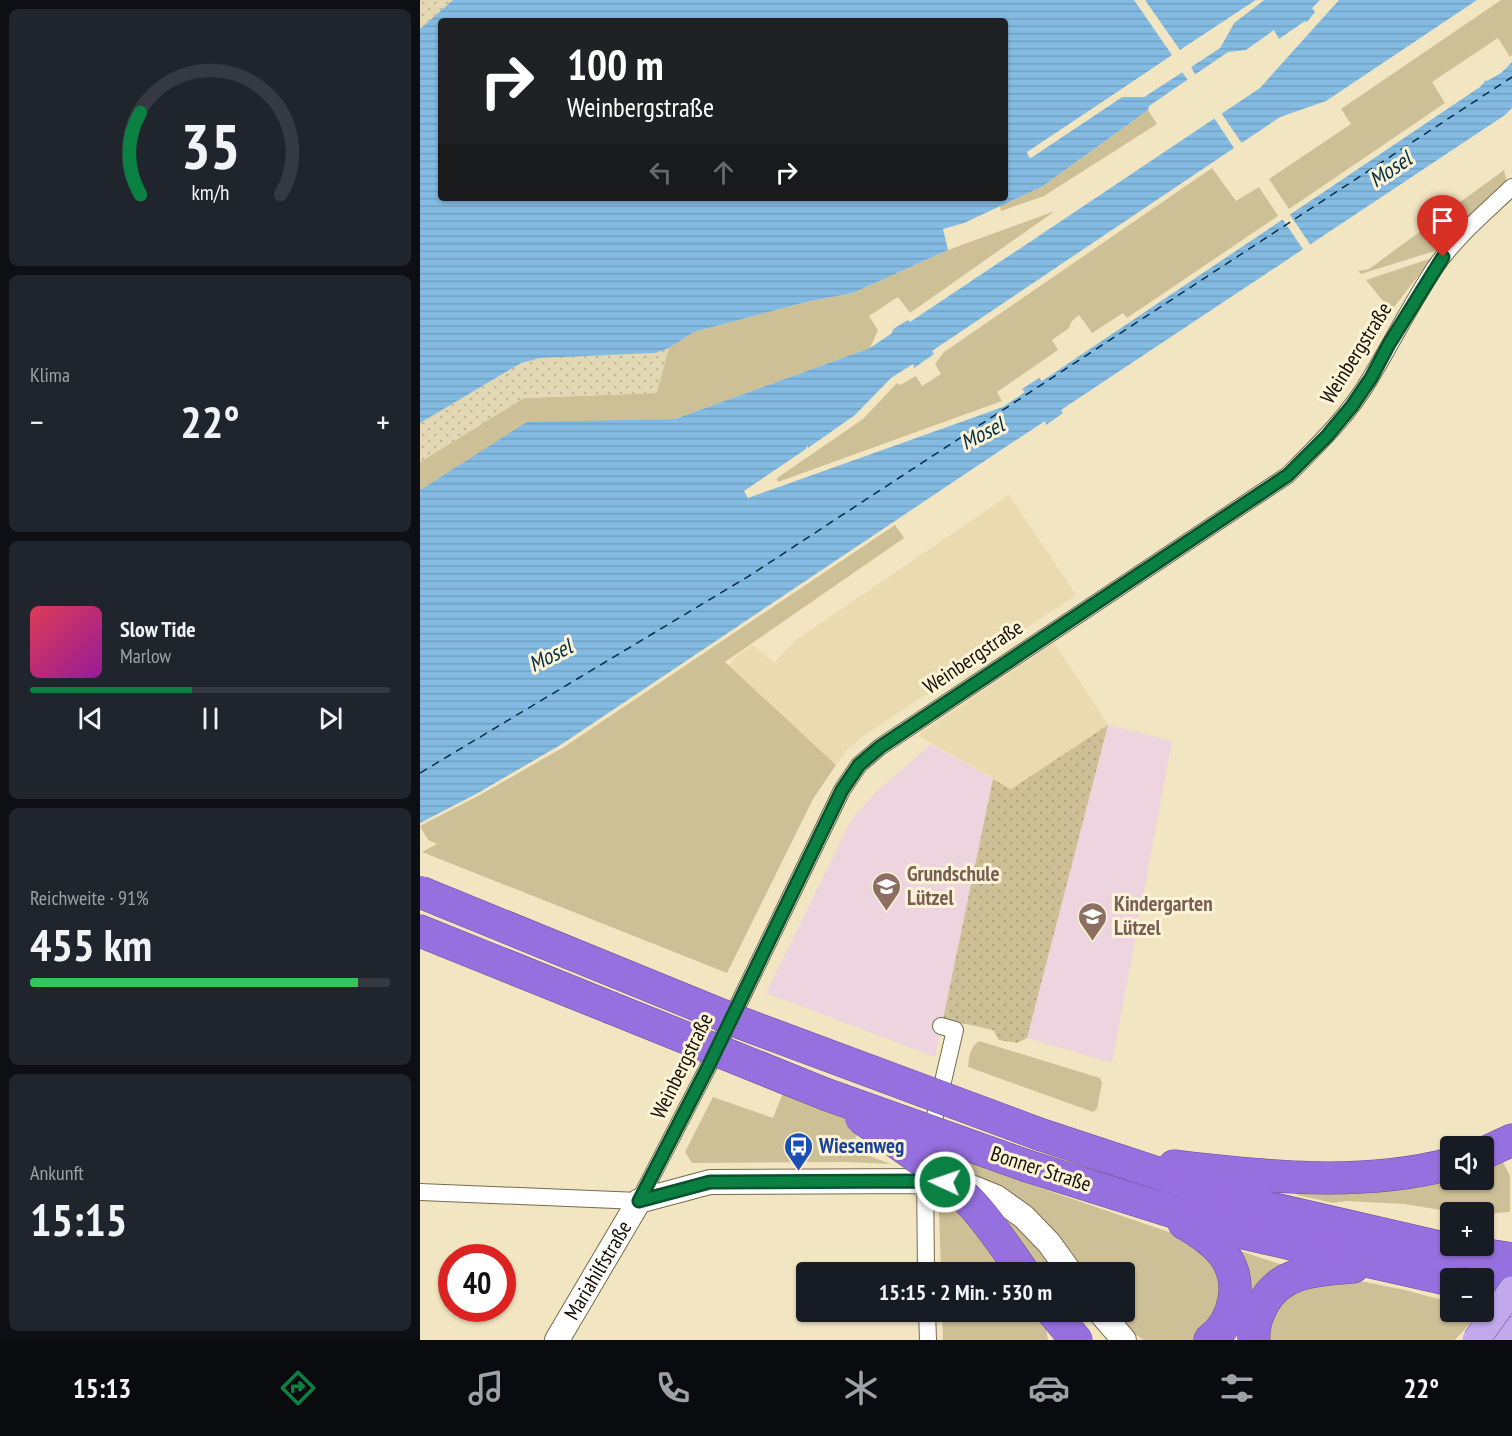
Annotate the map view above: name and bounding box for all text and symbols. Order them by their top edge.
text: 100 m [567,37,664,92]
icon: right [468,42,546,120]
text: Weinbergstraße [567,90,714,124]
text: 35 [180,105,240,186]
water label: Mosel [1363,144,1418,193]
icon: left [644,156,677,189]
icon: ahead [707,156,740,189]
icon: right [770,156,803,189]
text: km/h [191,178,229,206]
pin [1417,195,1468,257]
icon: arrive [1426,204,1459,237]
street label: Weinbergstraße [1314,297,1397,408]
text: Klima [30,362,70,388]
text: 22° [180,392,240,450]
text: − [30,400,44,443]
text: + [376,400,390,443]
water label: Mosel [956,409,1010,456]
street label: Weinbergstraße [918,613,1028,700]
text: Slow Tide [120,615,196,643]
water label: Mosel [524,631,578,678]
text: Marlow [120,643,171,669]
icon: previous [74,702,107,735]
icon: pause [194,702,227,735]
icon: next [314,702,347,735]
place label: Grundschule Lützel [907,860,999,911]
school or university icon: Grundschule Lützel [870,870,902,912]
text: Reichweite · 91% [30,885,149,911]
place label: Kindergarten Lützel [1114,890,1213,941]
school or university icon: Kindergarten Lützel [1077,900,1109,942]
text: 455 km [30,915,152,973]
street label: Weinbergstraße [644,1008,719,1123]
bus stop icon: Wiesenweg [782,1130,814,1172]
place label: Wiesenweg [818,1132,904,1159]
map controls [1440,1136,1494,1322]
button: sound [1440,1136,1494,1190]
street label: Bonner Straße [987,1140,1095,1197]
position arrow [913,1150,977,1214]
text: Ankunft [30,1160,84,1186]
text: 15:15 [30,1190,127,1248]
button: + [1440,1202,1494,1256]
street label: Mariahilfstraße [558,1215,637,1324]
speed limit sign: 40 [438,1244,516,1322]
button: − [1440,1268,1494,1322]
text: 15:15 · 2 Min. · 530 m [879,1278,1052,1306]
icon: directions [277,1367,319,1409]
icon: music [465,1367,507,1409]
icon: phone [652,1367,694,1409]
icon: climate [840,1367,882,1409]
icon: car [1028,1367,1070,1409]
icon: filters [1216,1367,1258,1409]
text: 15:13 [73,1371,131,1405]
text: 22° [1403,1371,1439,1405]

